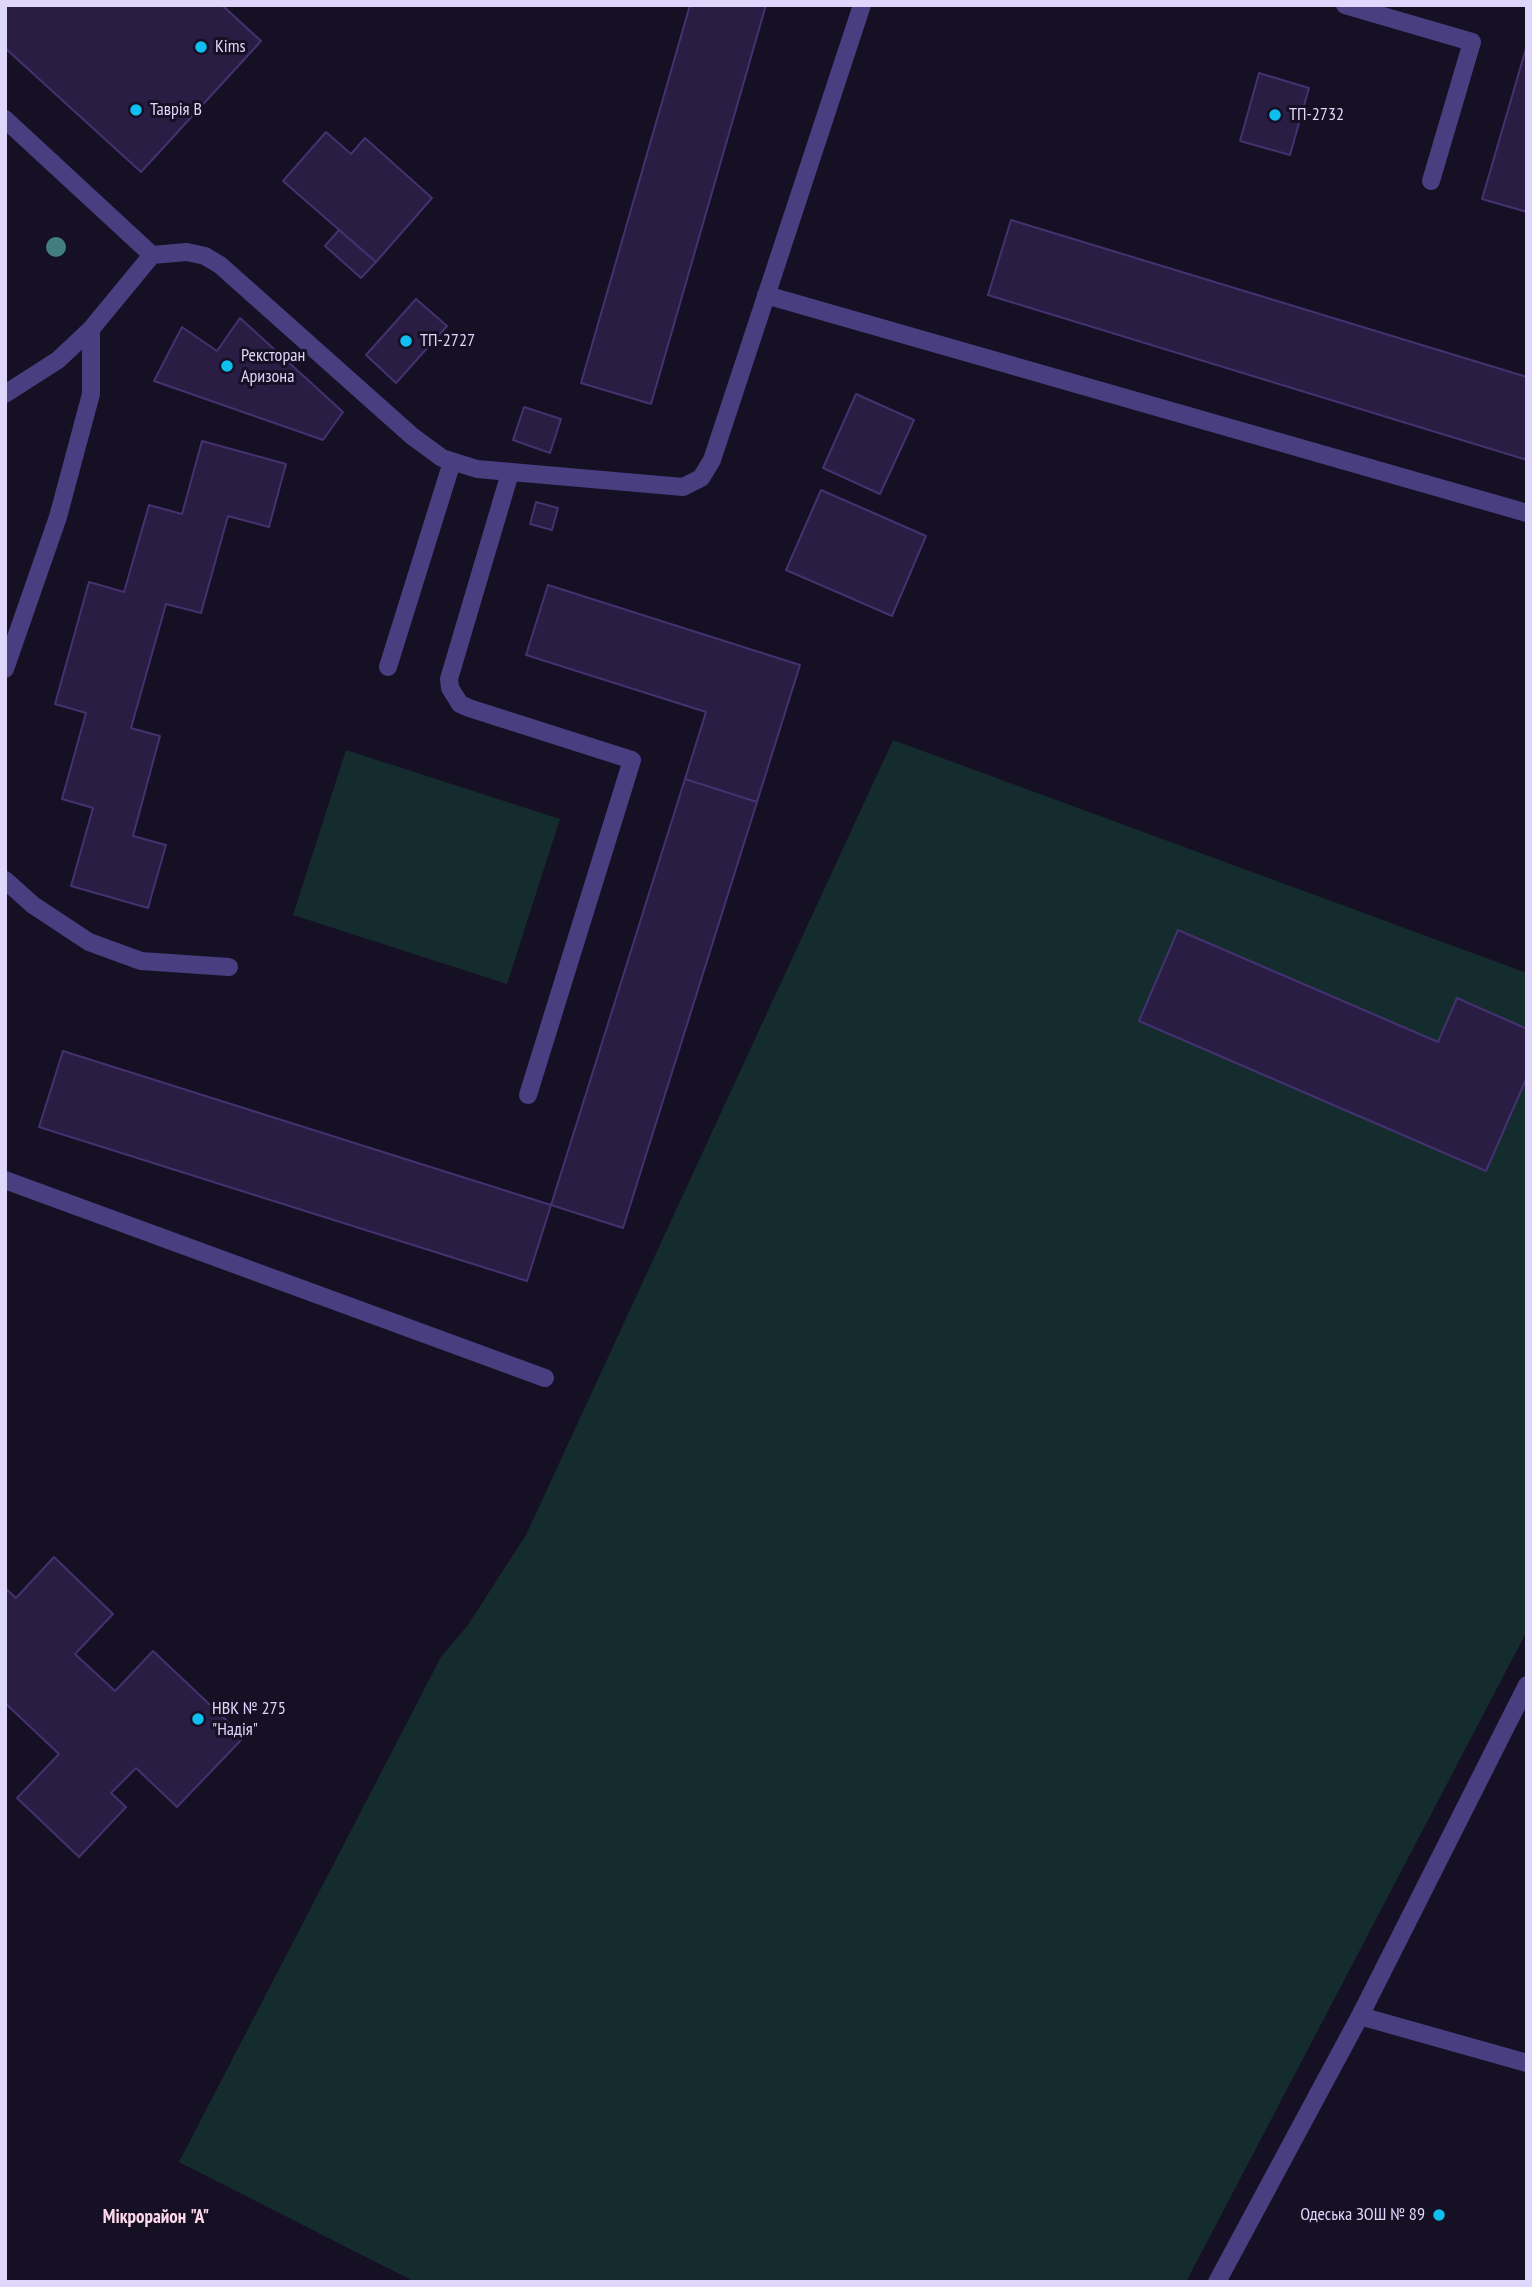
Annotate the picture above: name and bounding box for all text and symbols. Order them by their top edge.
place label: Kims [215,36,246,58]
marker: Kims [193,39,209,55]
place label: Таврія В [150,99,202,121]
marker: Таврія В [128,102,144,118]
place label: ТП-2732 [1289,104,1344,126]
marker: ТП-2732 [1267,107,1283,123]
place label: ТП-2727 [420,330,475,352]
marker: ТП-2727 [398,333,414,349]
place label: Рексторан Аризона [241,345,305,388]
marker: Рексторан Аризона [219,358,235,374]
place label: НВК № 275 "Надія" [212,1698,286,1740]
marker: НВК № 275 "Надія" [190,1711,206,1727]
place label: Одеська ЗОШ № 89 [1300,2204,1425,2226]
district label: Мікрорайон "А" [103,2207,209,2229]
marker: Одеська ЗОШ № 89 [1431,2207,1447,2223]

